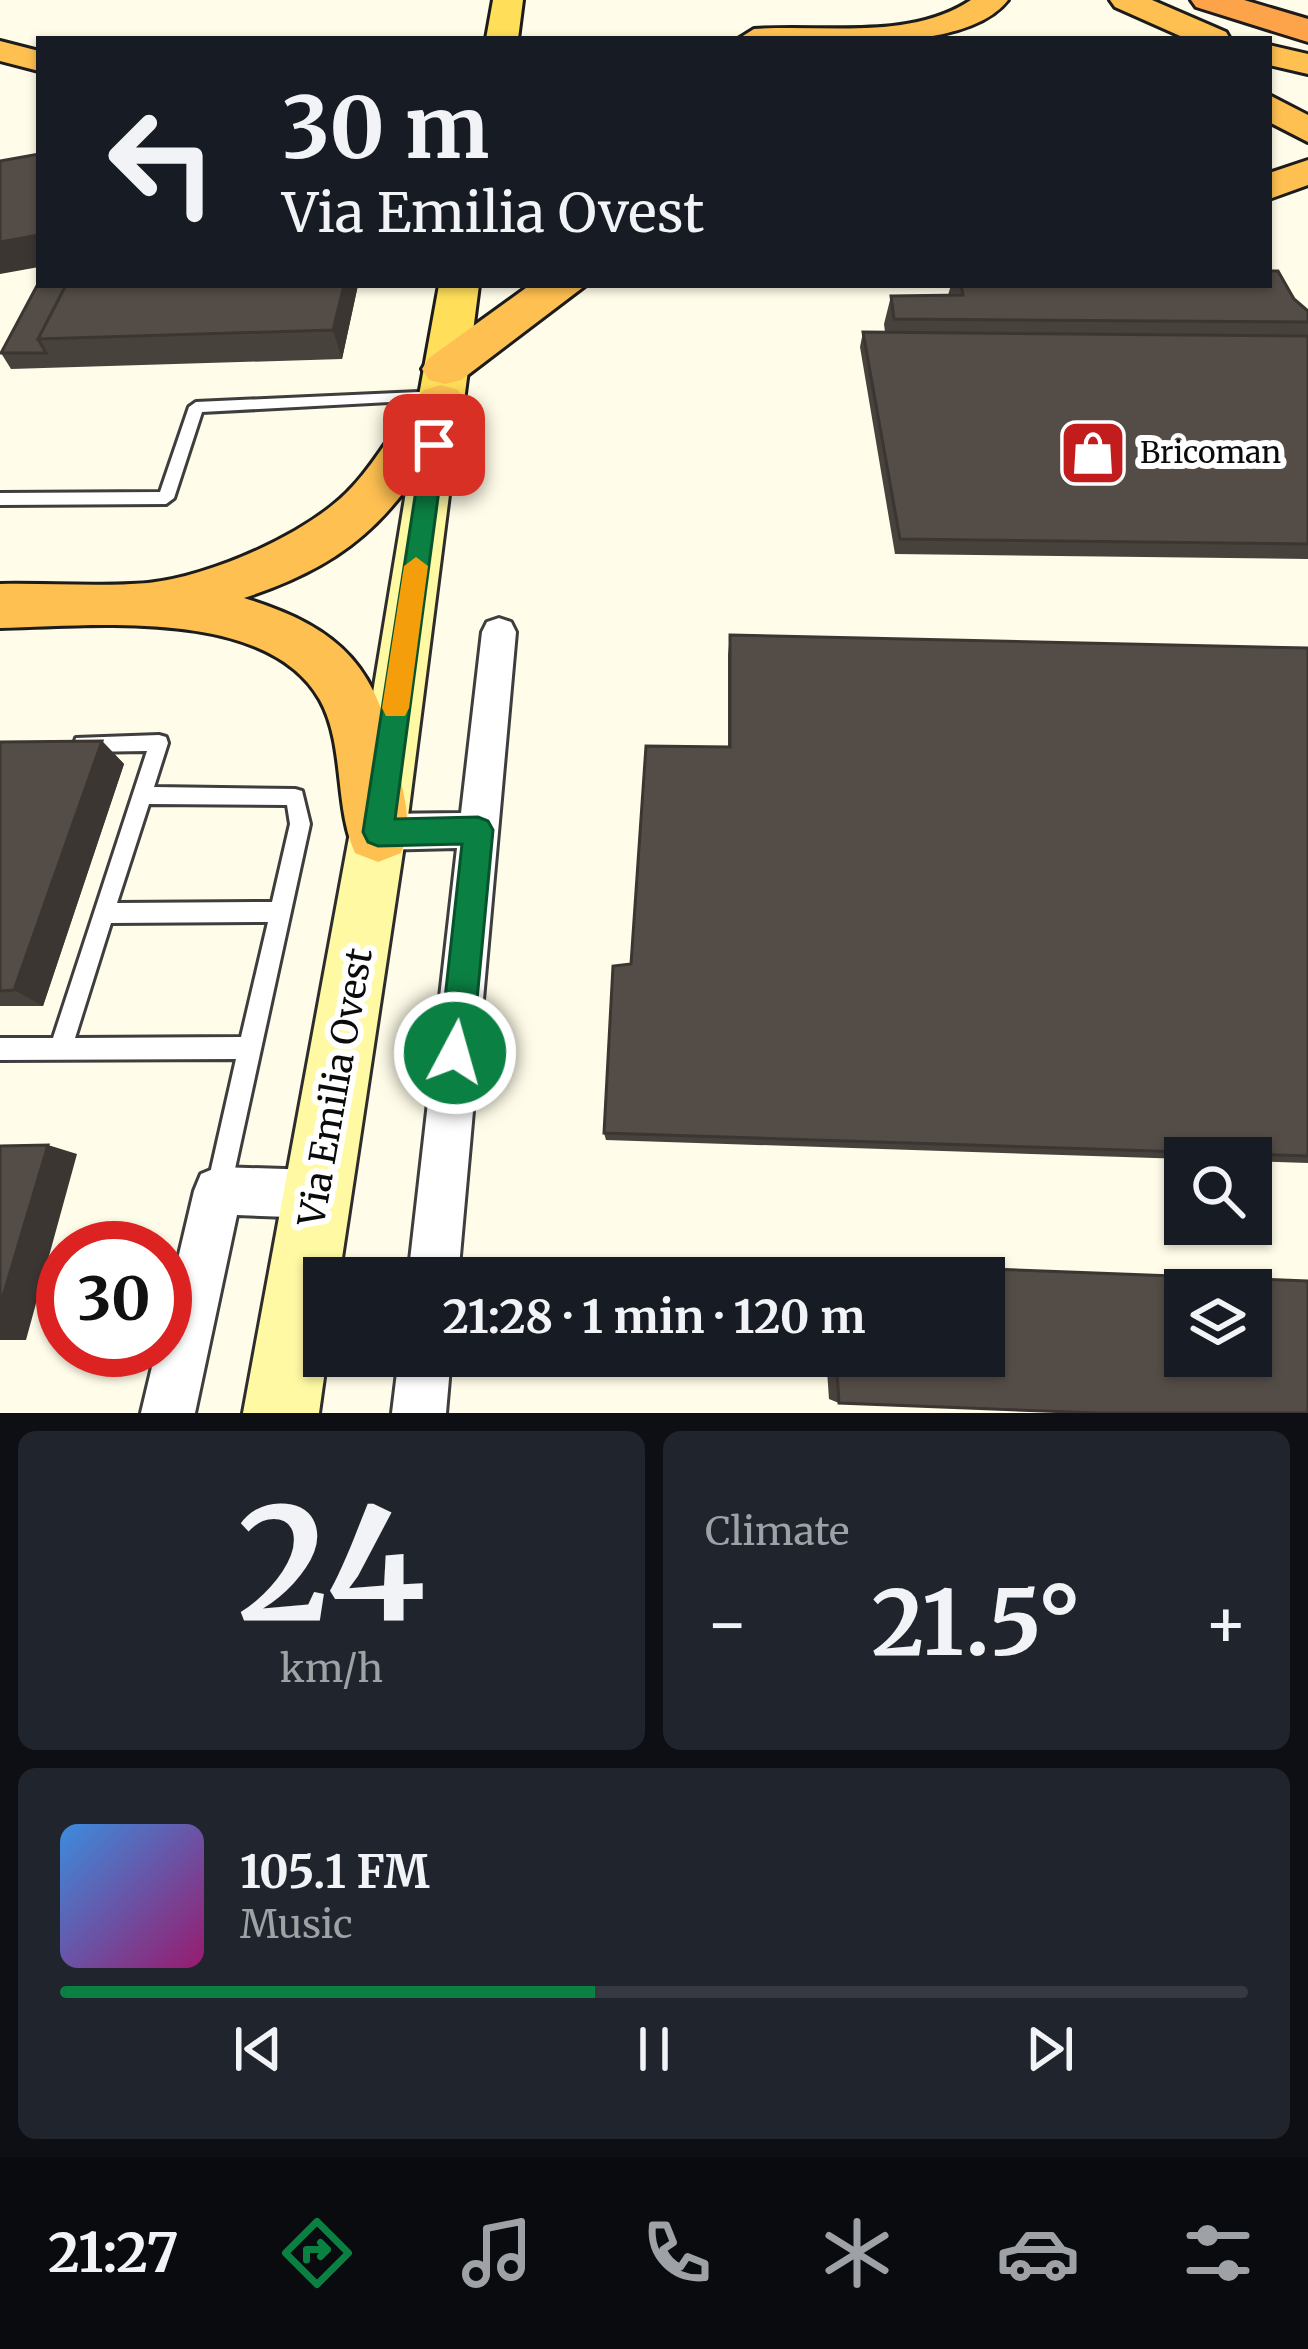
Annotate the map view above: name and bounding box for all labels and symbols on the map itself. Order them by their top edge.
pin [383,394,485,496]
shop icon: Bricoman [1058,418,1128,488]
place label: Bricoman [1140,433,1281,471]
street label: Via Emilia Ovest [289,945,382,1231]
position arrow [392,990,518,1116]
speed limit sign: 30 [36,1221,192,1377]

